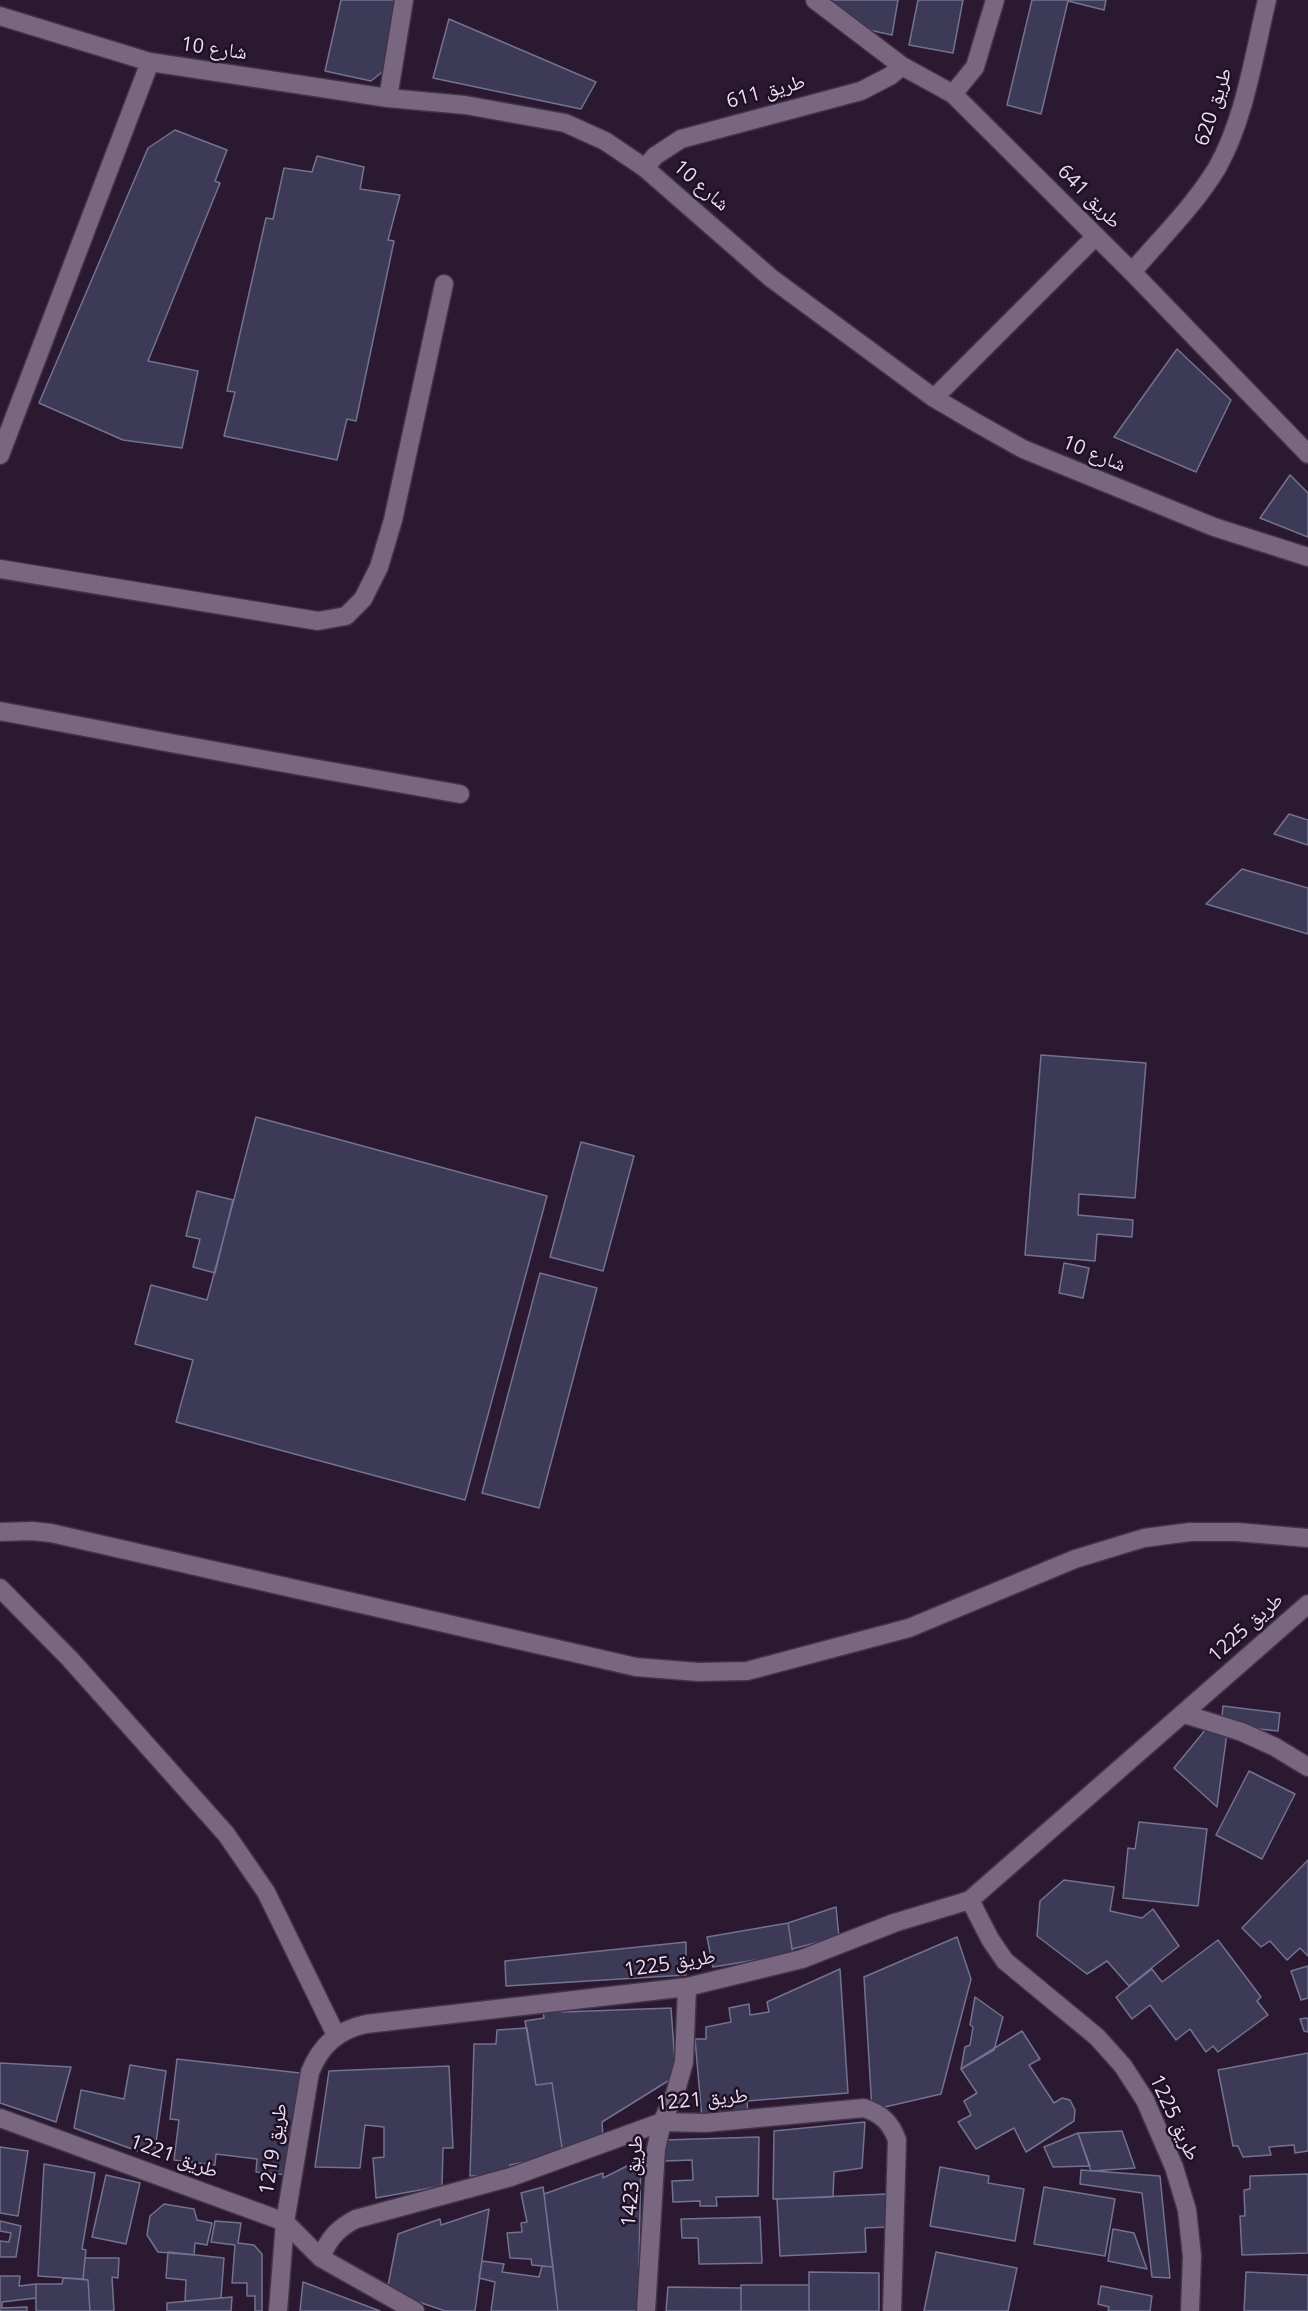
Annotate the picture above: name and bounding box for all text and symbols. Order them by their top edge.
street label: شارع 10 [180,33,248,65]
street label: طريق 620 [1190,65,1238,149]
street label: طريق 611 [724,70,808,114]
street label: شارع 10 [668,155,734,217]
street label: طريق 641 [1052,160,1126,234]
street label: شارع 10 [1059,430,1129,478]
street label: طريق 1225 [1204,1588,1288,1668]
street label: طريق 1225 [623,1945,717,1983]
street label: طريق 1225 [1144,2071,1204,2165]
street label: طريق 1221 [655,2084,749,2116]
street label: طريق 1219 [255,2102,293,2196]
street label: طريق 1221 [127,2130,221,2184]
street label: طريق 1423 [617,2134,649,2228]

